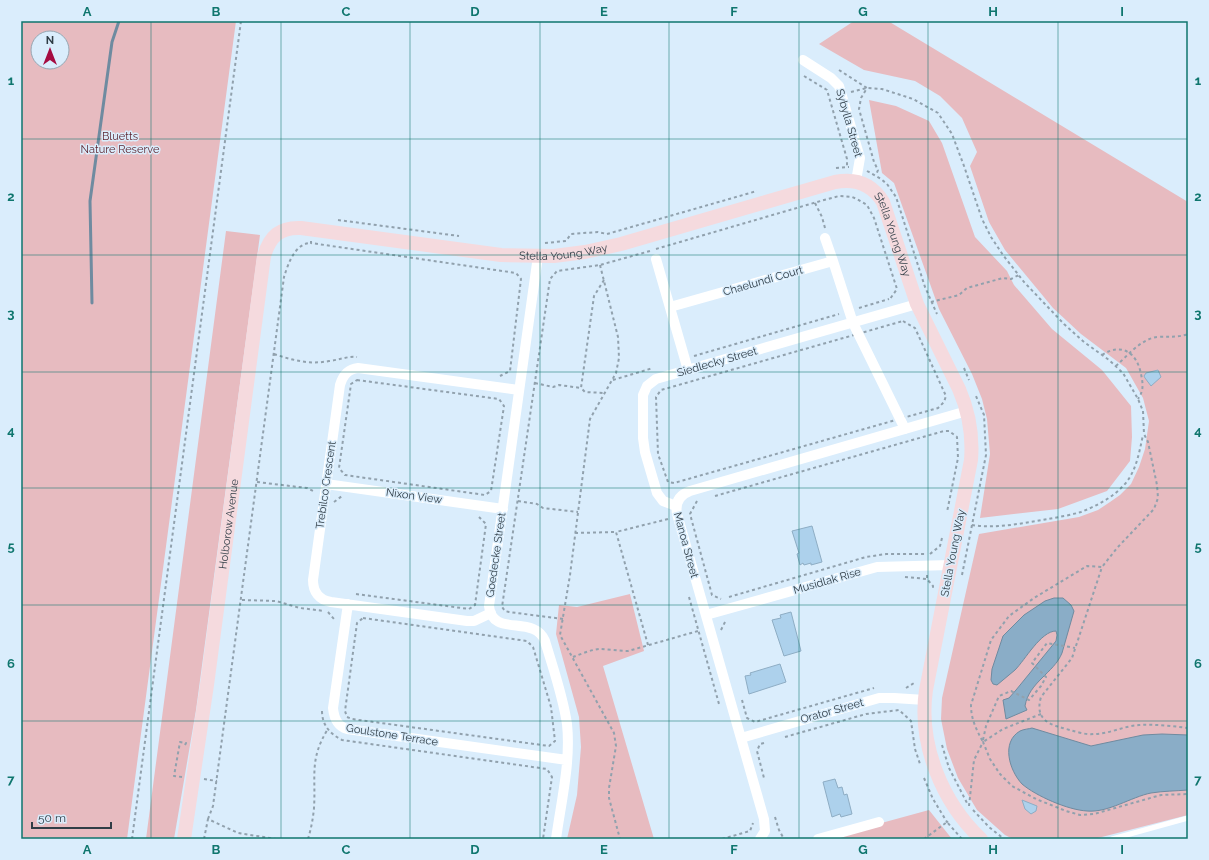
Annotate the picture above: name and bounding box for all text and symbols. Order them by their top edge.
text: A [83,4,92,19]
text: B [212,4,221,19]
text: C [342,4,351,19]
text: D [470,4,480,19]
text: E [600,4,608,19]
text: F [730,4,738,19]
text: G [858,4,868,19]
text: H [988,4,998,19]
text: I [1120,4,1124,19]
north arrow [30,30,70,70]
text: N [46,34,54,47]
text: 1 [8,73,15,88]
text: 1 [1195,73,1202,88]
street label: Sybylla Street [833,87,865,159]
park label: Bluetts Nature Reserve [81,130,160,156]
text: 2 [7,189,15,204]
street label: Stella Young Way [872,189,914,278]
text: 2 [1194,189,1202,204]
street label: Stella Young Way [519,241,609,263]
street label: Chaelundi Court [722,263,805,299]
text: 3 [7,306,15,321]
text: 3 [1194,306,1202,321]
street label: Siedlecky Street [675,344,759,380]
text: 4 [7,423,15,438]
text: 4 [1194,423,1202,438]
street label: Trebilco Crescent [313,440,339,530]
street label: Holborow Avenue [216,478,241,570]
street label: Nixon View [385,486,443,506]
street label: Stella Young Way [938,508,968,598]
street label: Goedecke Street [484,511,508,598]
street label: Manoa Street [671,511,701,580]
text: 5 [7,539,15,554]
text: 5 [1194,539,1202,554]
street label: Musidlak Rise [792,565,863,597]
text: 6 [7,656,15,671]
text: 6 [1194,656,1202,671]
street label: Orator Street [799,696,865,726]
street label: Goulstone Terrace [345,721,439,749]
text: 7 [7,772,15,787]
text: 7 [1194,772,1202,787]
scale bar [32,804,111,830]
text: 50 m [38,811,66,825]
text: A [83,842,92,857]
text: B [212,842,221,857]
text: C [342,842,351,857]
text: D [470,842,480,857]
text: E [600,842,608,857]
text: F [730,842,738,857]
text: G [858,842,868,857]
text: H [988,842,998,857]
text: I [1120,842,1124,857]

